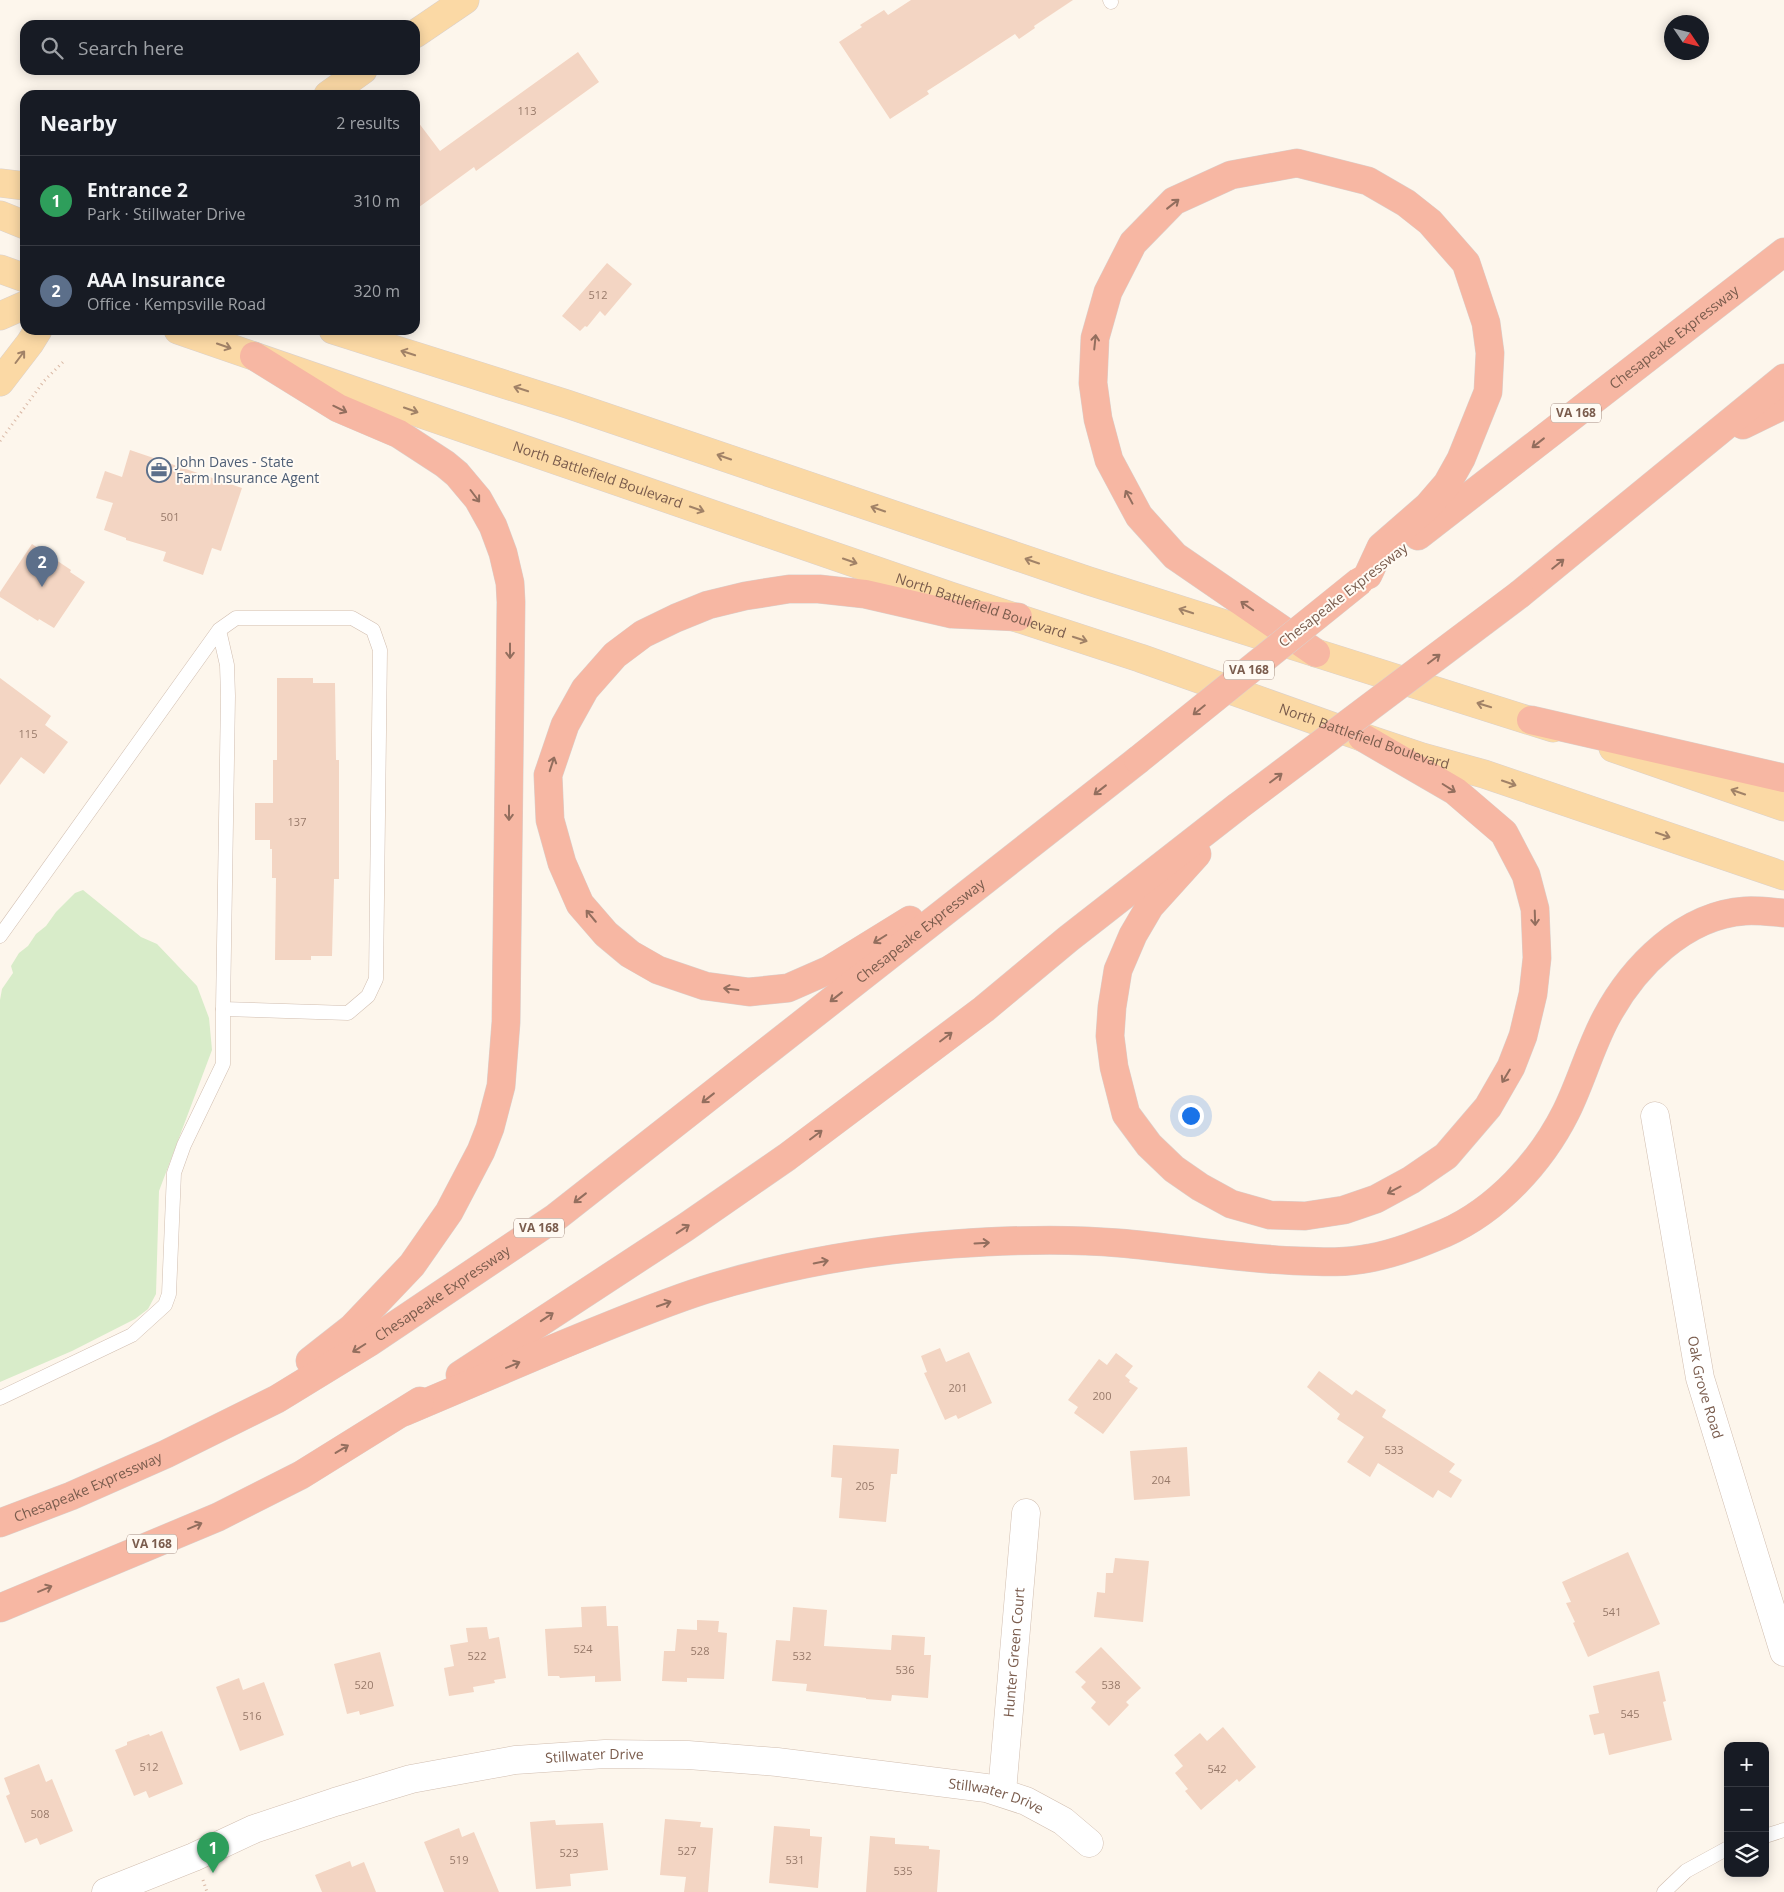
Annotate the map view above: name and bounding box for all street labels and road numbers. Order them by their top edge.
street label: Chesapeake Expressway [1605,280,1743,393]
road number: VA 168 [1551,403,1601,422]
street label: North Battlefield Boulevard [510,436,685,512]
street label: Chesapeake Expressway [1274,538,1412,651]
street label: North Battlefield Boulevard [893,568,1069,642]
road number: VA 168 [1224,660,1274,680]
street label: North Battlefield Boulevard [1277,698,1452,773]
street label: Chesapeake Expressway [851,873,989,987]
road number: VA 168 [514,1218,564,1238]
street label: Chesapeake Expressway [371,1240,514,1345]
street label: Oak Grove Road [1684,1334,1728,1441]
street label: Chesapeake Expressway [11,1447,166,1526]
road number: VA 168 [127,1535,177,1554]
street label: Hunter Green Court [998,1587,1029,1718]
street label: Stillwater Drive [545,1744,644,1767]
street label: Stillwater Drive [947,1773,1047,1818]

